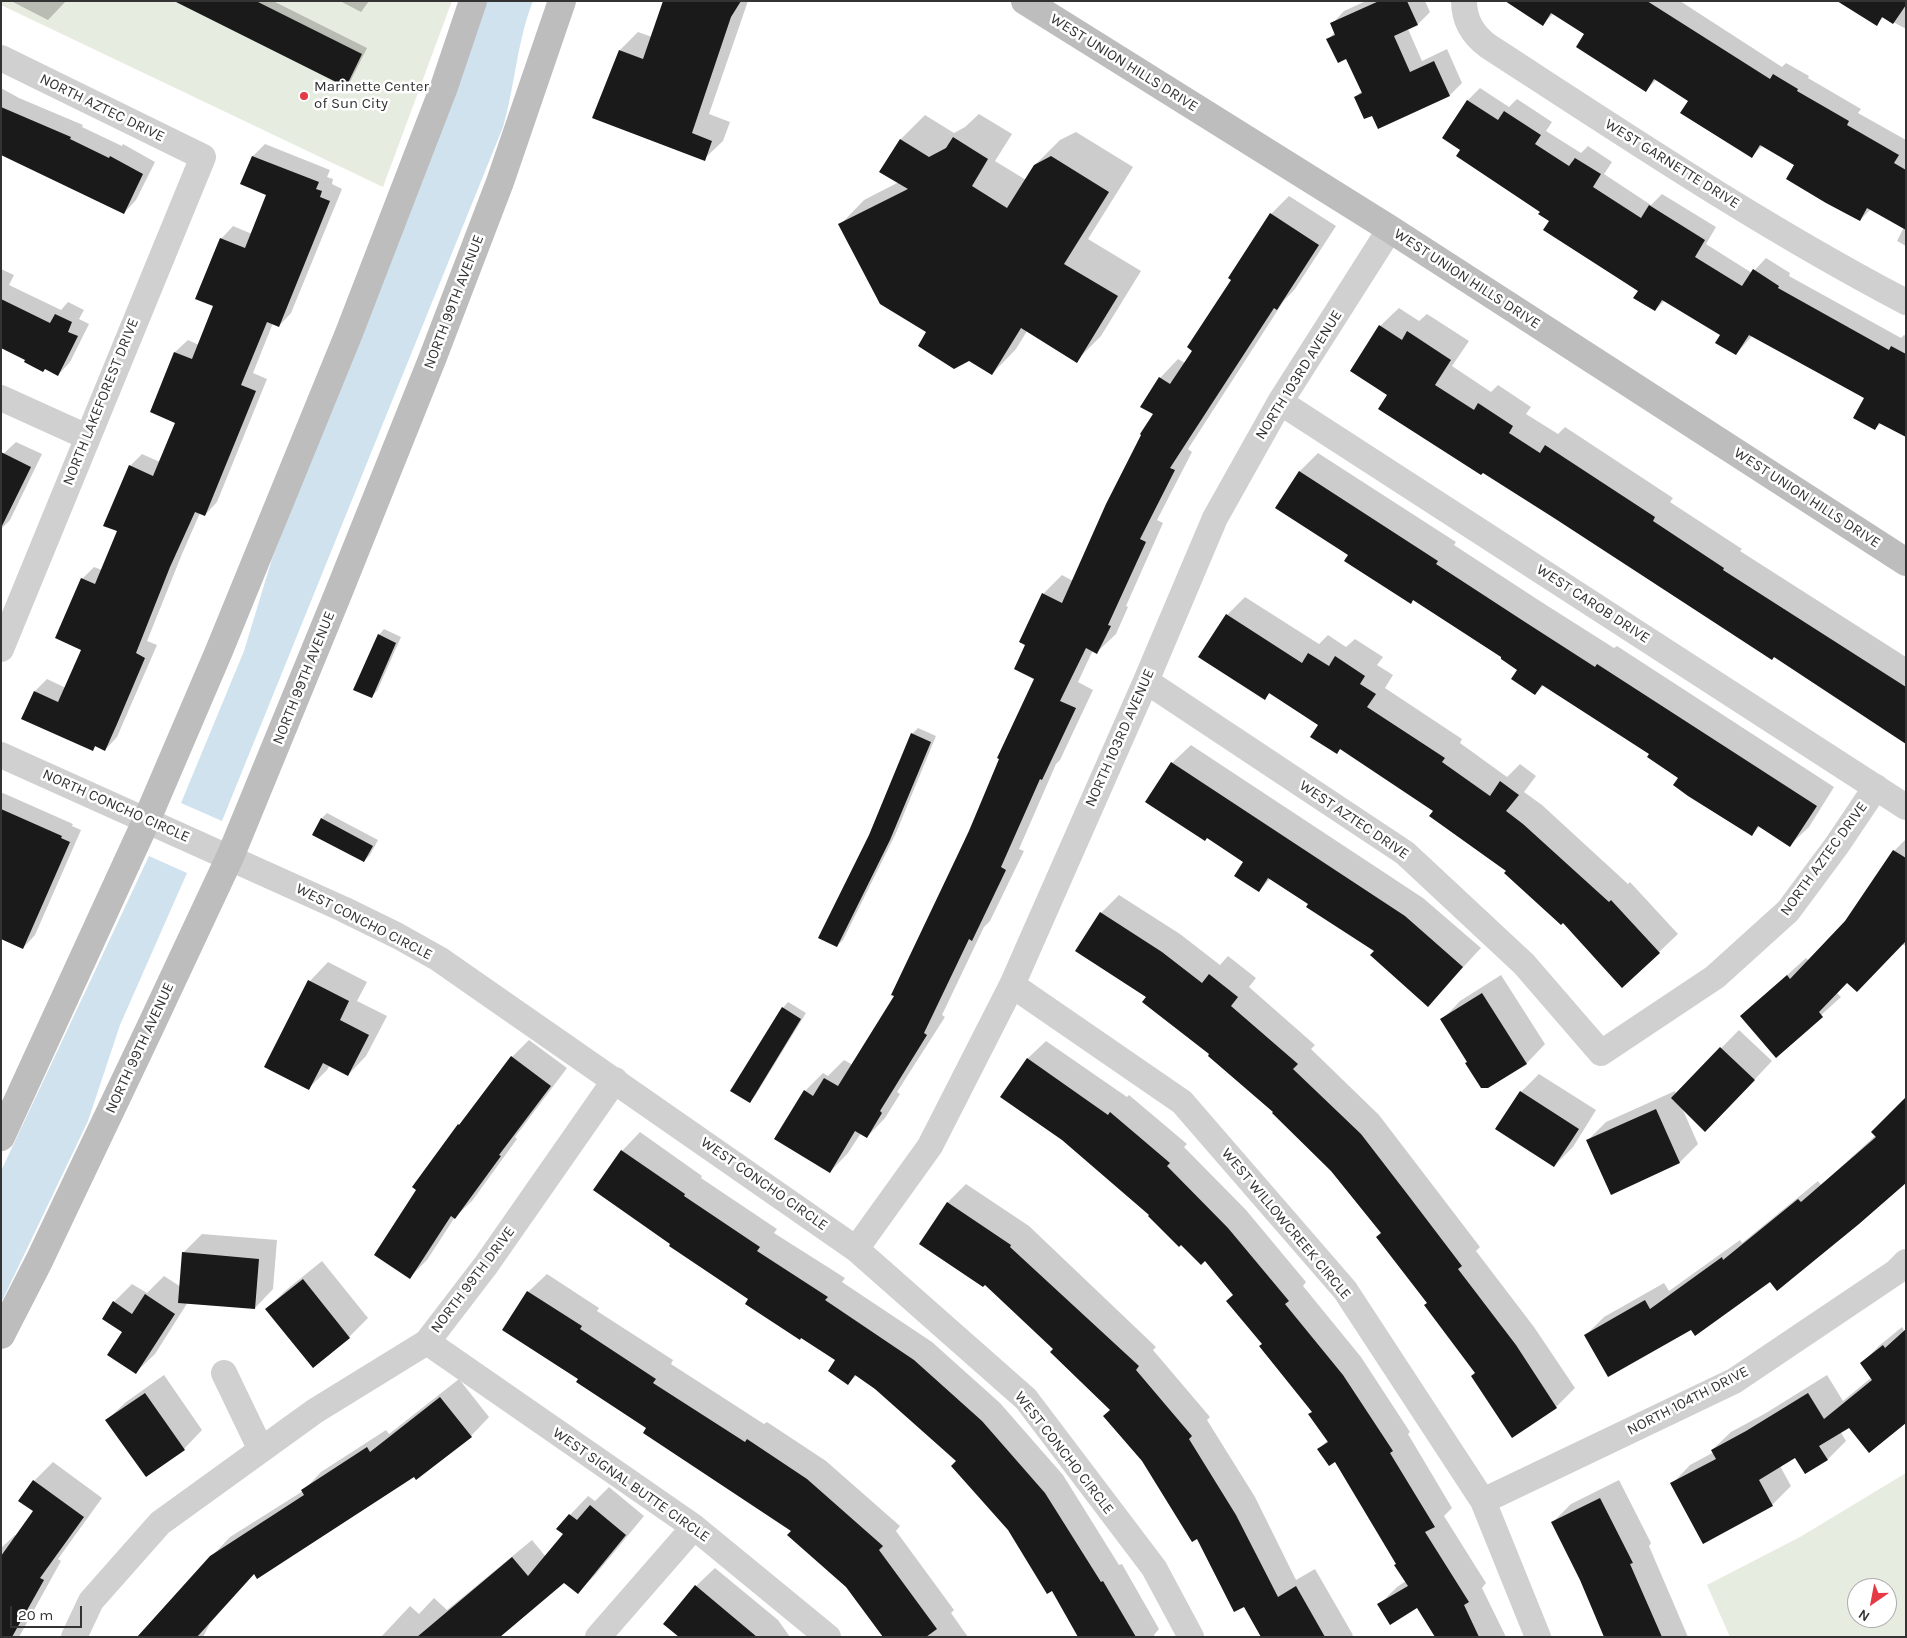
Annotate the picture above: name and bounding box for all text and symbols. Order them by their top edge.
street label: WEST UNION HILLS DRIVE [1047,10,1201,116]
street label: NORTH AZTEC DRIVE [37,70,167,146]
place label: Marinette Center of Sun City [314,78,429,113]
marker: Marinette Center of Sun City [298,90,310,102]
street label: WEST GARNETTE DRIVE [1601,115,1743,213]
street label: WEST UNION HILLS DRIVE [1390,225,1544,333]
street label: NORTH 99TH AVENUE [420,232,488,372]
street label: NORTH 103RD AVENUE [1252,307,1346,443]
street label: NORTH LAKEFOREST DRIVE [59,316,143,488]
street label: WEST UNION HILLS DRIVE [1730,444,1884,552]
street label: WEST CAROB DRIVE [1533,561,1653,647]
street label: NORTH 99TH AVENUE [269,609,339,747]
street label: NORTH 103RD AVENUE [1081,666,1159,810]
street label: NORTH CONCHO CIRCLE [40,765,192,847]
street label: WEST AZTEC DRIVE [1296,777,1412,863]
street label: NORTH AZTEC DRIVE [1777,798,1871,920]
street label: WEST CONCHO CIRCLE [293,880,435,964]
street label: NORTH 99TH AVENUE [102,980,178,1116]
street label: WEST CONCHO CIRCLE [697,1133,831,1235]
street label: WEST WILLOWCREEK CIRCLE [1217,1145,1355,1303]
street label: NORTH 99TH DRIVE [427,1223,519,1337]
street label: NORTH 104TH DRIVE [1624,1363,1752,1439]
street label: WEST CONCHO CIRCLE [1010,1388,1118,1518]
street label: WEST SIGNAL BUTTE CIRCLE [549,1424,713,1546]
north arrow [1847,1578,1897,1628]
scale bar [12,1596,85,1628]
text: N [1855,1605,1873,1625]
text: 20 m [18,1606,53,1624]

